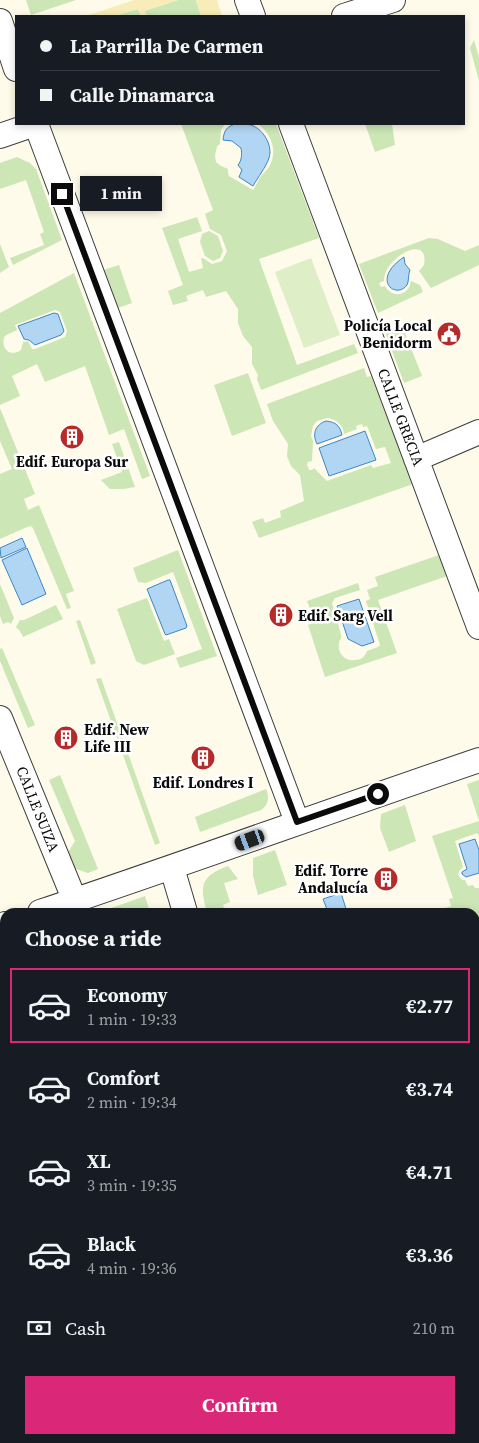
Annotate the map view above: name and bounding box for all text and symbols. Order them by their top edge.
text: La Parrilla De Carmen [70,33,263,59]
text: Calle Dinamarca [70,82,215,108]
callout: 1 min [80,176,162,212]
text: 1 min [100,182,142,204]
route end [51,183,73,205]
place label: Policía Local Benidorm [344,315,432,353]
public building icon: Policía Local Benidorm [436,321,462,347]
street label: CALLE GRECIA [373,365,429,469]
building icon: Edif. Europa Sur [59,424,85,450]
place label: Edif. Europa Sur [16,451,128,472]
building icon: Edif. Sarg Vell [268,602,294,628]
place label: Edif. Sarg Vell [298,605,393,626]
place label: Edif. New Life III [84,719,149,757]
building icon: Edif. New Life III [53,725,79,751]
building icon: Edif. Londres I [190,745,216,771]
street label: CALLE SUIZA [11,763,65,855]
place label: Edif. Londres I [153,772,254,793]
route start [367,783,389,805]
car [233,828,266,852]
place label: Edif. Torre Andalucía [294,860,369,898]
building icon: Edif. Torre Andalucía [373,866,399,892]
text: Choose a ride [25,923,162,953]
text: Economy [87,982,168,1008]
icon: car [27,983,72,1028]
text: €2.77 [406,993,453,1019]
text: 1 min · 19:33 [87,1008,177,1030]
text: Comfort [87,1065,160,1091]
icon: car [27,1066,72,1111]
text: €3.74 [406,1076,453,1102]
text: 2 min · 19:34 [87,1091,177,1113]
text: XL [87,1148,110,1174]
icon: car [27,1149,72,1194]
text: €4.71 [406,1159,453,1185]
text: 3 min · 19:35 [87,1174,177,1196]
text: Black [87,1231,136,1257]
icon: car [27,1232,72,1277]
text: €3.36 [406,1242,453,1268]
text: 4 min · 19:36 [87,1257,177,1279]
icon: cash [25,1314,53,1342]
text: Cash [65,1315,106,1341]
text: 210 m [413,1317,455,1339]
button: Confirm [25,1376,455,1434]

